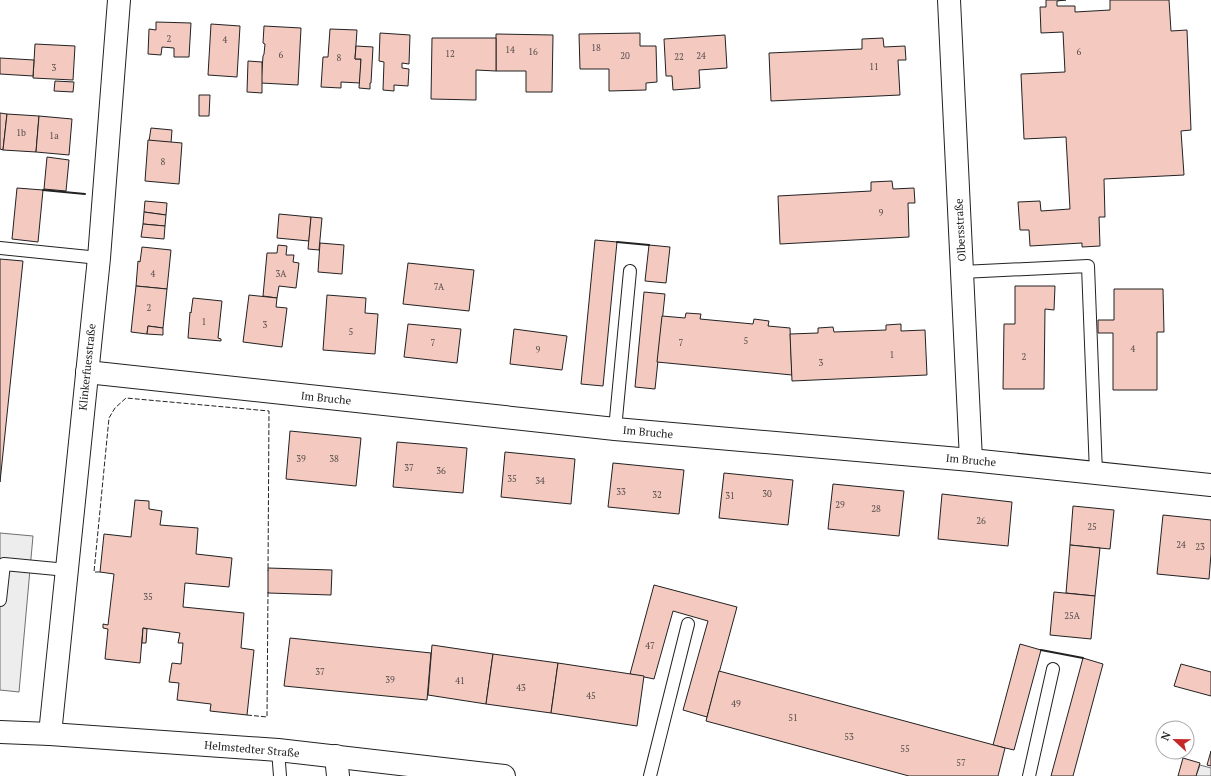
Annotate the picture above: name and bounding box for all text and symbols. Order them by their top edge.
house number: 2 [167,33,172,45]
house number: 4 [223,34,228,46]
house number: 18 [591,42,601,54]
house number: 14 [505,44,515,56]
house number: 16 [528,46,538,58]
house number: 6 [1077,46,1082,58]
house number: 12 [445,48,455,60]
house number: 6 [279,49,284,61]
house number: 20 [620,50,630,62]
house number: 24 [696,50,706,62]
house number: 22 [674,51,684,63]
house number: 8 [337,52,342,64]
house number: 11 [869,61,879,73]
house number: 3 [52,62,57,74]
house number: 1b [16,127,26,139]
house number: 1a [49,130,59,142]
house number: 8 [161,156,166,168]
street label: Olbersstraße [951,198,969,262]
house number: 9 [879,207,884,219]
house number: 4 [151,268,156,280]
house number: 3A [276,268,287,280]
house number: 7A [434,281,445,293]
house number: 2 [147,302,152,314]
house number: 1 [202,316,206,328]
house number: 3 [263,319,268,331]
street label: Klinkerfuesstraße [75,322,99,411]
house number: 5 [349,326,354,338]
house number: 5 [744,335,749,347]
house number: 7 [431,337,436,349]
house number: 7 [679,337,684,349]
house number: 4 [1131,343,1136,355]
house number: 9 [536,344,541,356]
house number: 1 [890,349,894,361]
house number: 2 [1022,351,1027,363]
house number: 3 [819,357,824,369]
street label: Im Bruche [300,388,352,408]
street label: Im Bruche [622,423,674,441]
street label: Im Bruche [945,451,997,469]
house number: 39 [296,453,306,465]
house number: 38 [329,453,339,465]
house number: 37 [404,462,414,474]
house number: 36 [436,465,446,477]
house number: 35 [507,473,517,485]
house number: 34 [535,475,545,487]
house number: 33 [616,486,626,498]
house number: 30 [762,488,772,500]
house number: 32 [652,489,662,501]
house number: 31 [725,490,735,502]
house number: 29 [835,499,845,511]
house number: 28 [871,503,881,515]
house number: 26 [976,515,986,527]
house number: 25 [1087,521,1097,533]
house number: 24 [1176,539,1186,551]
house number: 23 [1195,541,1205,553]
house number: 35 [143,591,153,603]
house number: 25A [1064,610,1081,622]
house number: 47 [645,640,655,652]
house number: 37 [315,666,325,678]
house number: 39 [385,674,395,686]
house number: 41 [455,675,465,687]
house number: 43 [516,682,526,694]
house number: 45 [586,690,596,702]
house number: 49 [731,698,741,710]
house number: 51 [788,712,798,724]
north arrow [1155,720,1195,760]
text: N [1158,729,1174,743]
house number: 53 [844,731,854,743]
street label: Helmstedter Straße [204,738,301,760]
house number: 55 [900,743,910,755]
house number: 57 [956,757,966,769]

